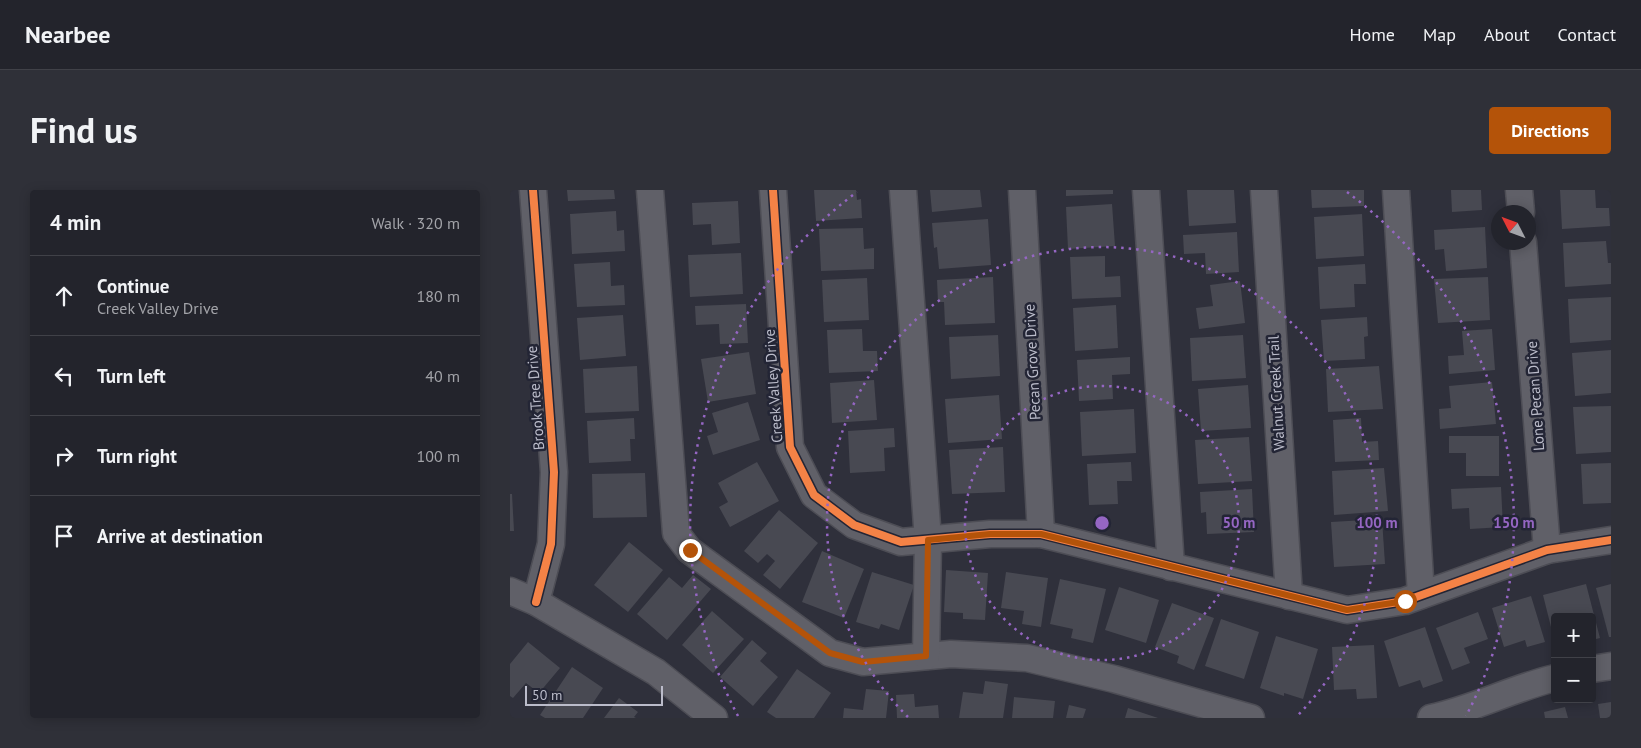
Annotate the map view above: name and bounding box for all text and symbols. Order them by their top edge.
text: Nearbee [25,19,110,50]
text: Home [1349,23,1395,46]
text: Map [1423,23,1456,46]
text: About [1484,23,1530,46]
text: Contact [1558,23,1616,46]
text: Find us [30,107,138,153]
button: Directions [1489,107,1611,154]
north arrow [1491,205,1536,250]
text: 4 min [50,209,101,236]
text: Walk · 320 m [371,213,460,233]
text: Continue [97,274,169,298]
icon: ahead [50,282,78,310]
text: 180 m [417,286,460,306]
text: Creek Valley Drive [97,298,219,318]
street label: Pecan Grove Drive [1019,303,1045,421]
street label: Creek Valley Drive [760,328,786,444]
street label: Walnut Creek Trail [1263,334,1289,451]
street label: Lone Pecan Drive [1522,340,1548,452]
street label: Brook Tree Drive [522,345,548,451]
icon: left [50,362,78,390]
text: Turn left [97,364,166,388]
text: 40 m [425,366,460,386]
icon: right [50,442,78,470]
text: Turn right [97,444,177,468]
text: 100 m [417,446,460,466]
text: 50 m [1223,513,1255,532]
text: 100 m [1356,513,1398,532]
text: 150 m [1493,513,1535,532]
centre of rings [1093,514,1111,532]
icon: arrive [50,522,78,550]
text: Arrive at destination [97,524,263,548]
route end [679,539,702,562]
route start [1394,590,1417,613]
map controls [1551,613,1596,703]
button: + [1551,613,1596,658]
button: − [1551,658,1596,703]
scale bar [525,683,662,706]
text: 50 m [532,686,562,704]

